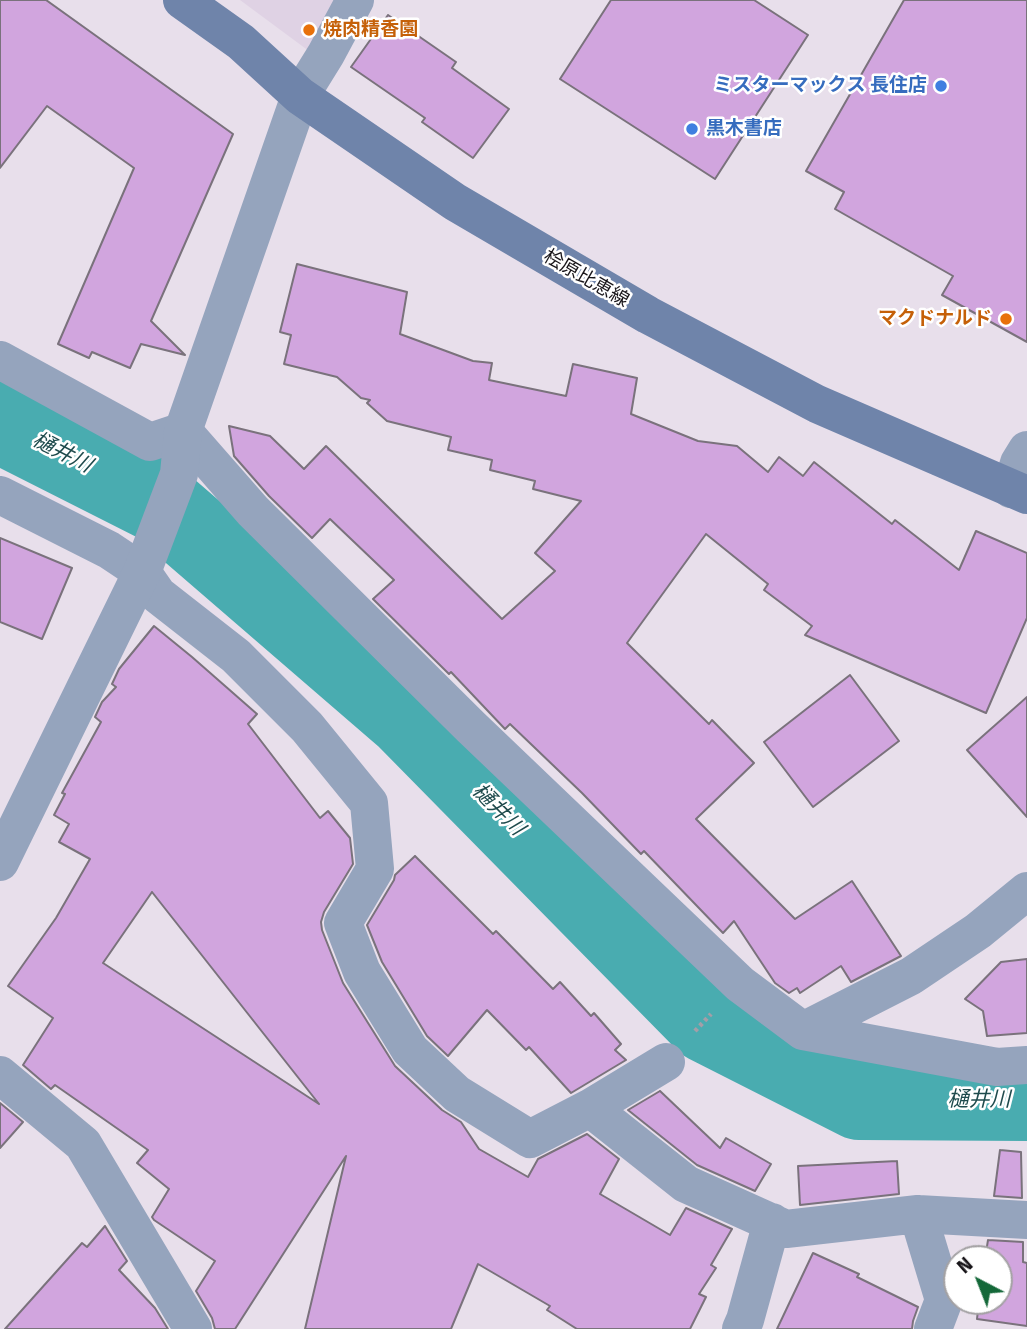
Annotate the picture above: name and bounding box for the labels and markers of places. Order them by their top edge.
place label: 焼肉精香園 [323,19,418,41]
marker: 焼肉精香園 [301,22,317,38]
place label: ミスターマックス 長住店 [713,75,927,97]
marker: ミスターマックス 長住店 [933,78,949,94]
place label: 黒木書店 [706,118,782,140]
marker: 黒木書店 [684,121,700,137]
place label: マクドナルド [878,308,992,330]
marker: マクドナルド [998,311,1014,327]

